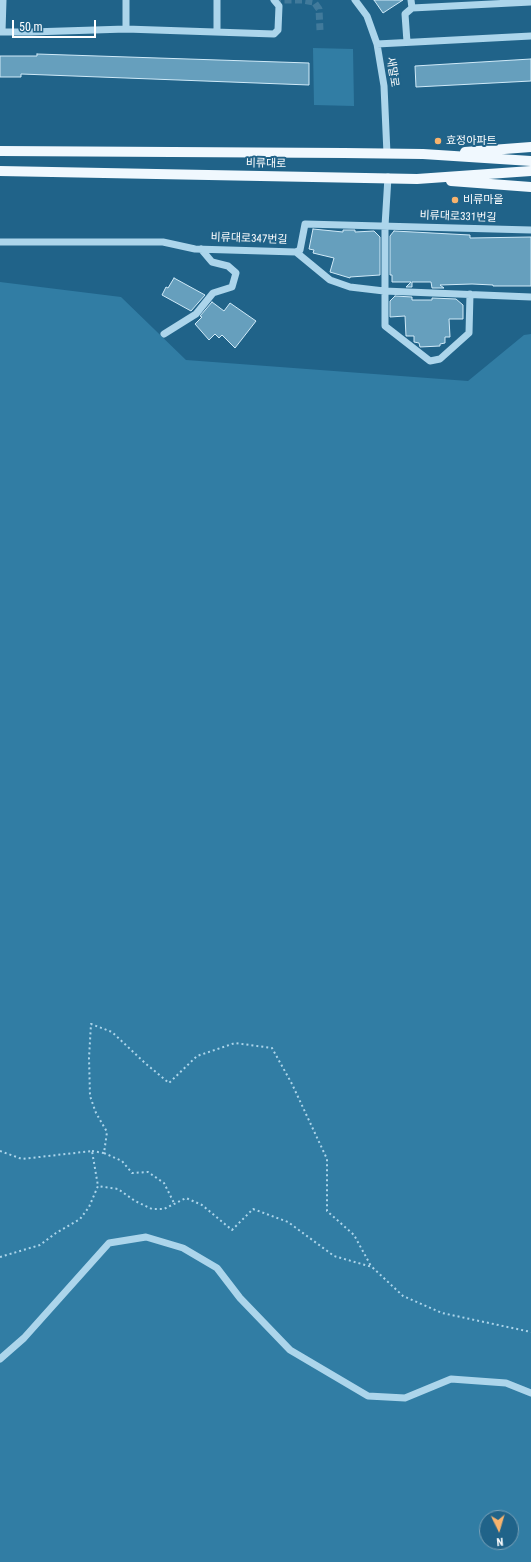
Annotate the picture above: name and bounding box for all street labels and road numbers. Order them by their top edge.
street label: 새말로 [383,56,401,88]
street label: 비류대로 [246,157,286,171]
street label: 비류대로331번길 [419,209,497,225]
street label: 비류대로347번길 [210,231,288,247]

